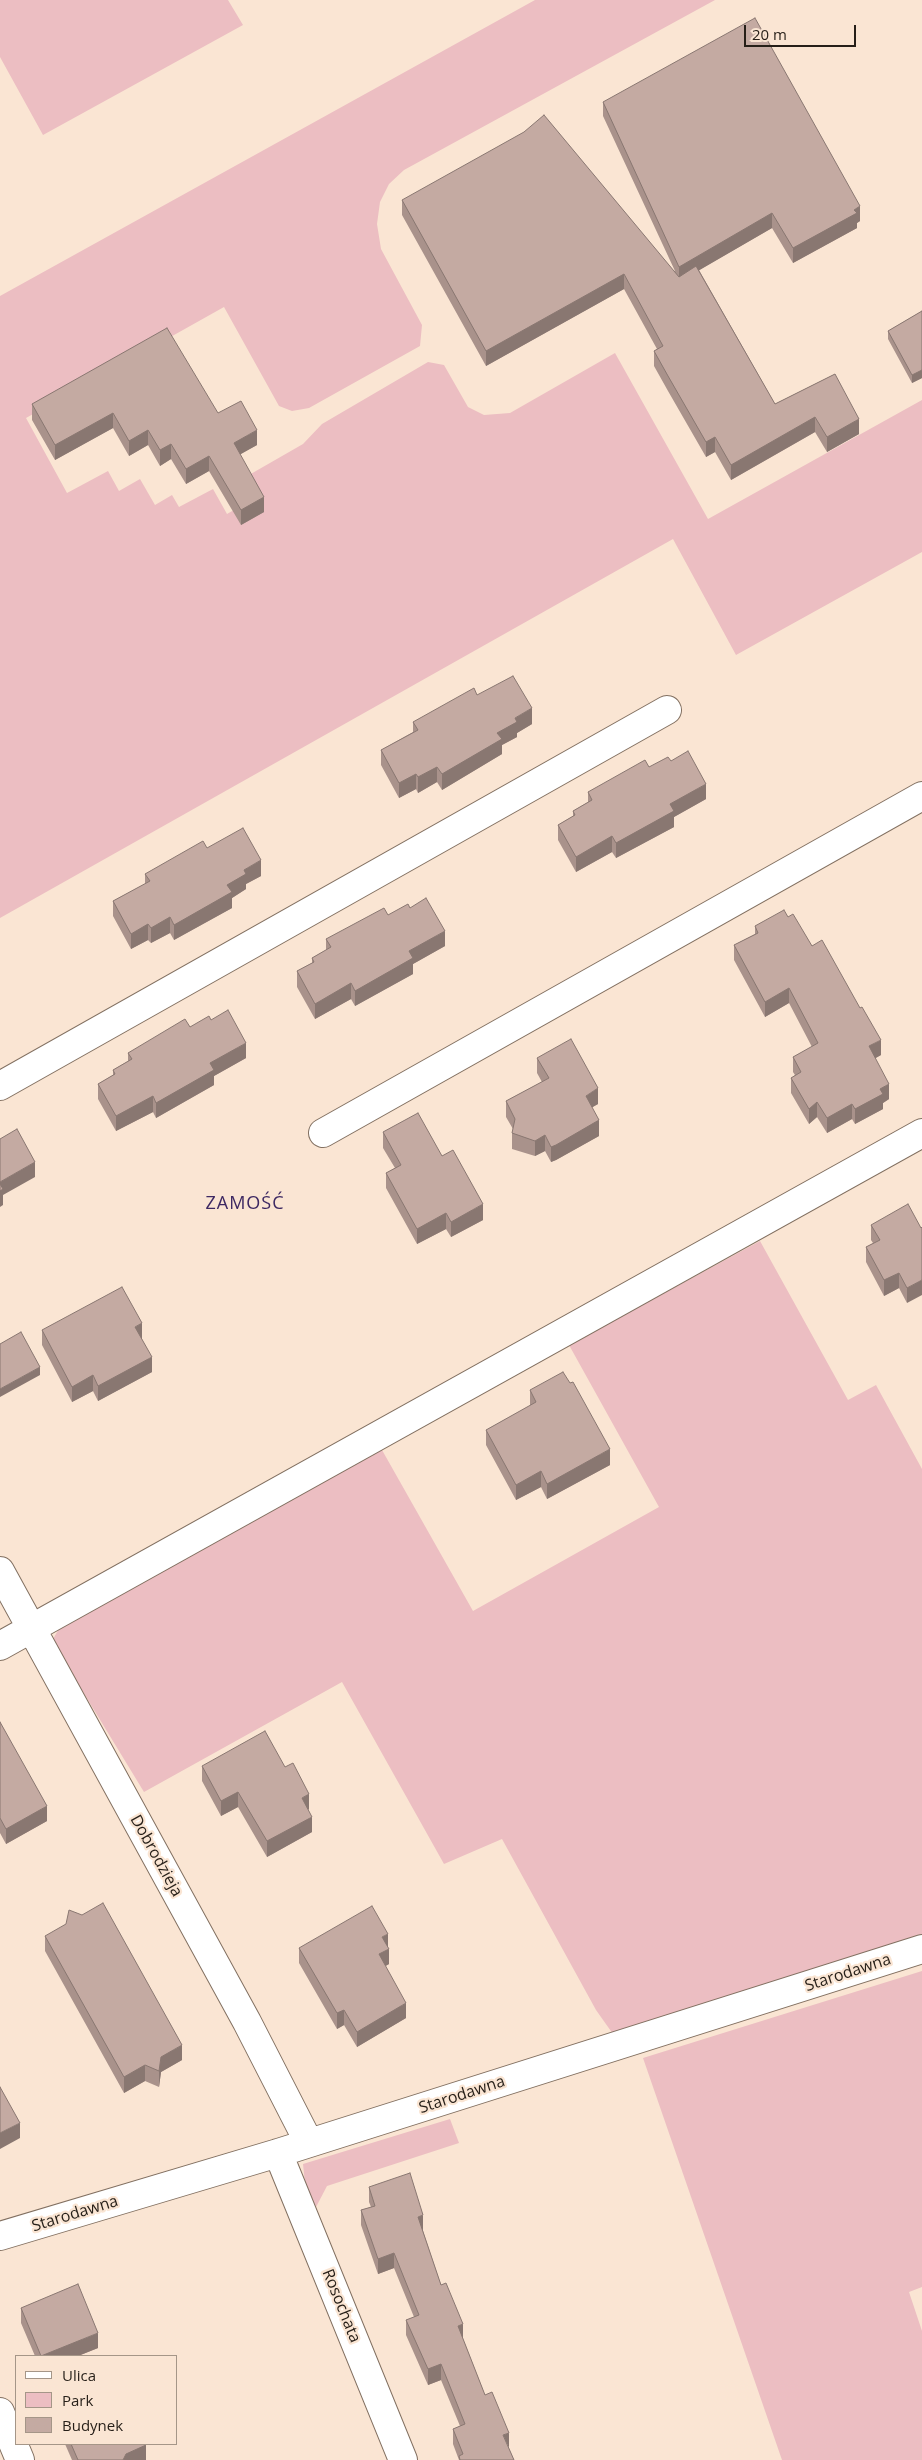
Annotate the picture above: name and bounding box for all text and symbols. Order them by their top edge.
scale bar [747,15,860,47]
text: 20 m [752,24,787,44]
district label: ZAMOŚĆ [205,1193,285,1215]
street label: Dobrodzieja [126,1812,186,1900]
street label: Starodawna [803,1950,893,1996]
street label: Starodawna [417,2072,507,2118]
street label: Starodawna [29,2192,121,2236]
street label: Rosochata [318,2266,364,2346]
legend [15,2355,178,2445]
text: Ulica [62,2365,96,2385]
text: Park [62,2390,93,2410]
text: Budynek [62,2415,123,2435]

